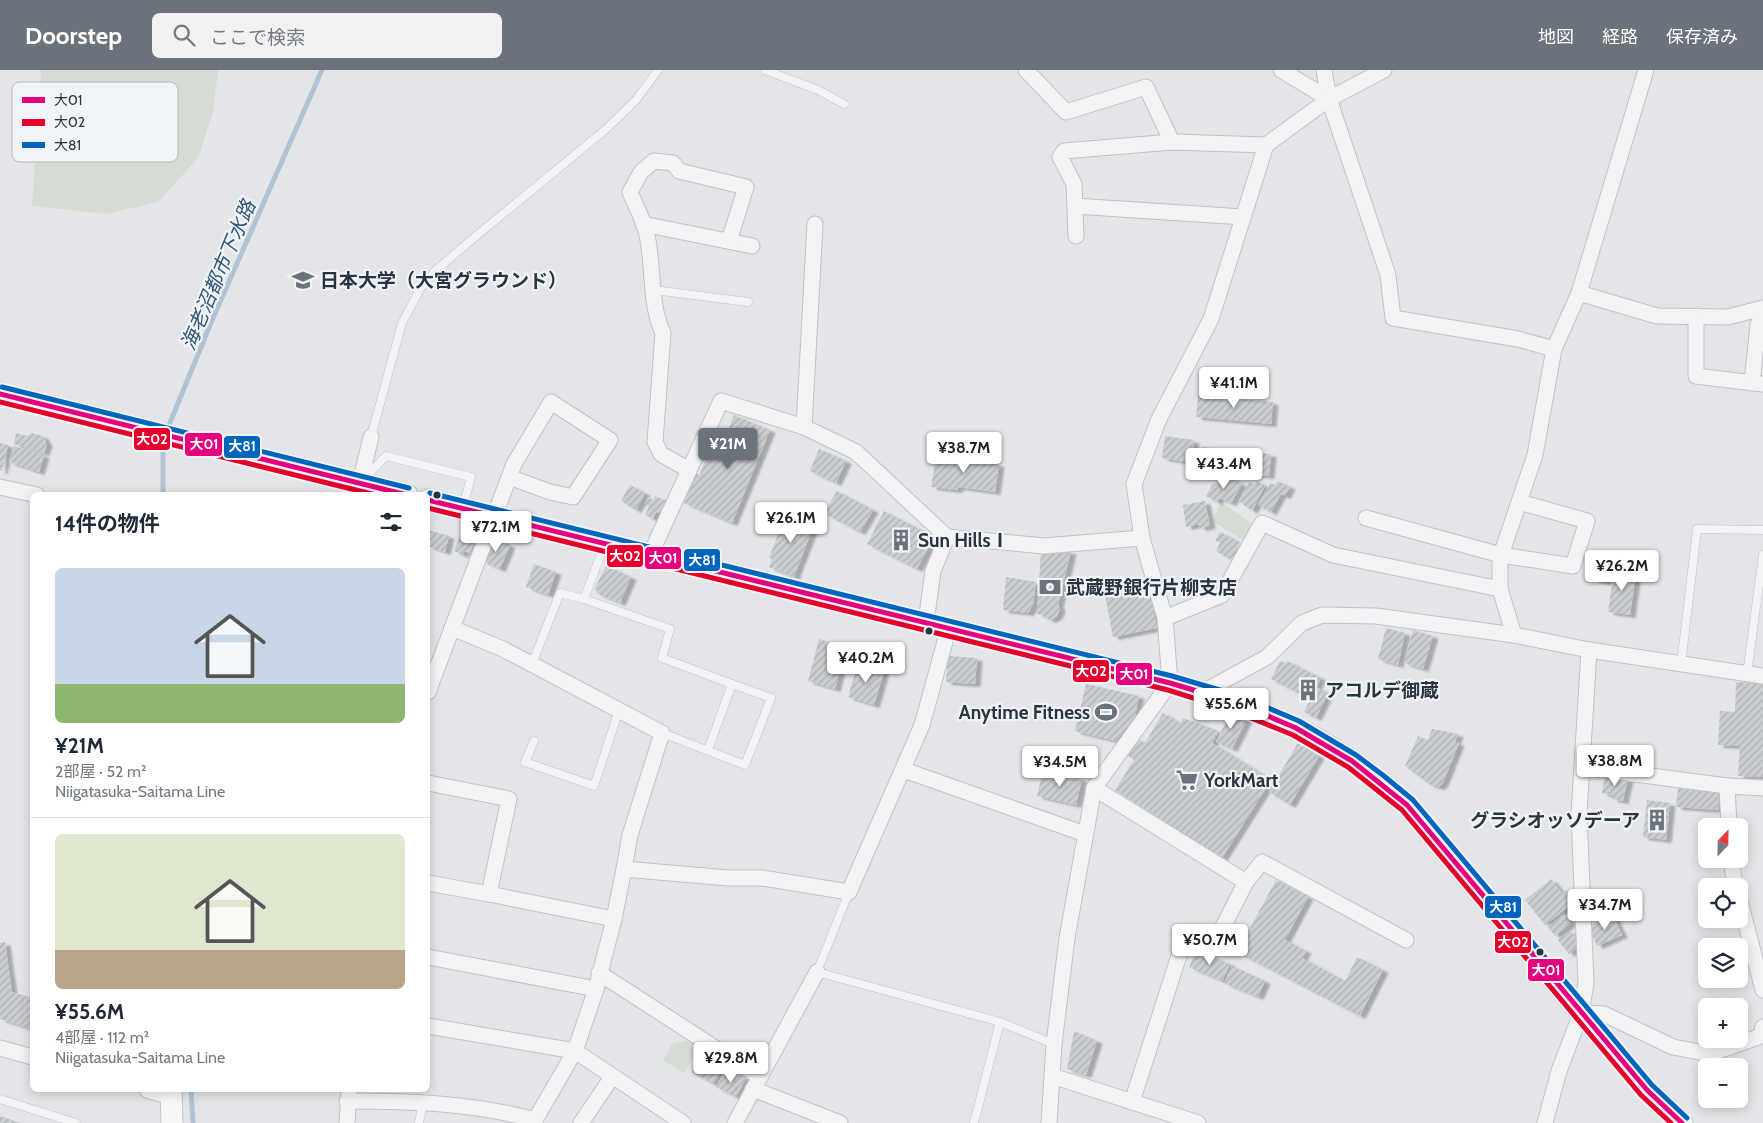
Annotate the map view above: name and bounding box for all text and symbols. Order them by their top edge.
search box [152,13,502,58]
text: Doorstep [25,21,122,50]
icon: search [170,21,198,49]
text: ここで検索 [210,26,305,49]
text: 地図 [1538,26,1574,48]
text: 経路 [1602,26,1638,48]
text: 保存済み [1666,26,1738,48]
legend [12,82,178,162]
text: 大01 [54,91,82,109]
text: 大02 [54,113,85,131]
text: 大81 [54,136,81,154]
water label: 海老沼都市下水路 [176,195,261,353]
school or university icon: 日本大学（大宮グラウンド） [290,267,316,293]
place label: 日本大学（大宮グラウンド） [320,269,567,292]
pin: ¥41.1M [1193,366,1275,409]
text: ¥41.1M [1210,373,1258,392]
line badge: 大02 [133,427,171,451]
pin: ¥21M [698,428,758,470]
text: 大02 [136,430,168,448]
line badge: 大01 [184,432,223,457]
pin: ¥38.7M [923,432,1005,474]
text: ¥21M [709,434,747,453]
text: 大01 [189,435,219,453]
line badge: 大81 [223,435,261,459]
text: 大81 [228,437,256,455]
text: ¥38.7M [938,438,990,457]
pin: ¥43.4M [1183,448,1265,490]
text: ¥43.4M [1196,454,1252,473]
unlabelled marker [432,490,442,500]
pin: ¥26.1M [750,502,832,544]
icon: filters [377,508,405,536]
text: ¥26.1M [766,508,816,527]
pin: ¥72.1M [455,510,537,553]
text: 14件の物件 [55,511,160,536]
text: ¥72.1M [472,517,520,536]
building icon: Sun HillsⅠ [888,527,914,553]
place label: Sun HillsⅠ [918,529,1009,552]
line badge: 大02 [606,544,644,568]
line badge: 大01 [644,546,682,570]
text: 大02 [609,547,641,565]
line badge: 大81 [683,548,721,572]
text: 大01 [648,549,678,567]
pin: ¥26.2M [1581,550,1663,592]
text: 大81 [688,551,716,569]
text: ¥26.2M [1596,556,1648,575]
bank icon: 武蔵野銀行片柳支店 [1037,574,1063,600]
place label: 武蔵野銀行片柳支店 [1066,576,1237,599]
icon: home [185,601,275,691]
unlabelled marker [924,626,934,636]
pin: ¥40.2M [825,642,907,684]
text: ¥40.2M [838,648,894,667]
line badge: 大02 [1072,659,1110,683]
text: 大02 [1075,662,1107,680]
line badge: 大01 [1115,662,1153,686]
text: 大01 [1119,665,1149,683]
building icon: アコルデ御蔵 [1295,677,1321,703]
place label: アコルデ御蔵 [1325,679,1439,702]
pin: ¥55.6M [1190,688,1272,730]
text: ¥55.6M [1205,694,1257,713]
sports icon: Anytime Fitness [1093,699,1119,725]
place label: Anytime Fitness [959,701,1090,724]
text: ¥21M [55,733,104,758]
pin: ¥38.8M [1574,744,1656,787]
pin: ¥34.5M [1019,746,1101,788]
text: ¥38.8M [1588,751,1642,770]
text: ¥34.5M [1033,752,1087,771]
text: 2部屋 · 52 m² [55,762,146,781]
supermarket icon: YorkMart [1174,767,1200,793]
place label: YorkMart [1203,769,1279,792]
text: Niigatasuka-Saitama Line [55,782,225,801]
building icon: グラシオッソデーア [1644,807,1670,833]
place label: グラシオッソデーア [1470,809,1640,832]
north arrow [1698,818,1748,868]
map controls [1698,818,1748,1108]
icon: home [185,866,275,956]
button: locate [1698,878,1748,928]
pin: ¥34.7M [1564,888,1646,931]
line badge: 大81 [1484,895,1522,919]
text: ¥34.7M [1579,895,1631,914]
text: 大81 [1489,898,1517,916]
pin: ¥50.7M [1169,924,1251,966]
text: ¥50.7M [1183,930,1237,949]
line badge: 大02 [1494,930,1532,954]
text: 大02 [1497,933,1529,951]
button: layers [1698,938,1748,988]
unlabelled marker [1535,947,1545,957]
line badge: 大01 [1527,958,1565,982]
text: 大01 [1531,961,1561,979]
button: + [1698,998,1748,1048]
text: ¥55.6M [55,999,124,1024]
text: 4部屋 · 112 m² [55,1028,149,1047]
pin: ¥29.8M [690,1042,772,1084]
text: Niigatasuka-Saitama Line [55,1048,225,1067]
text: ¥29.8M [704,1048,758,1067]
button: − [1698,1058,1748,1108]

